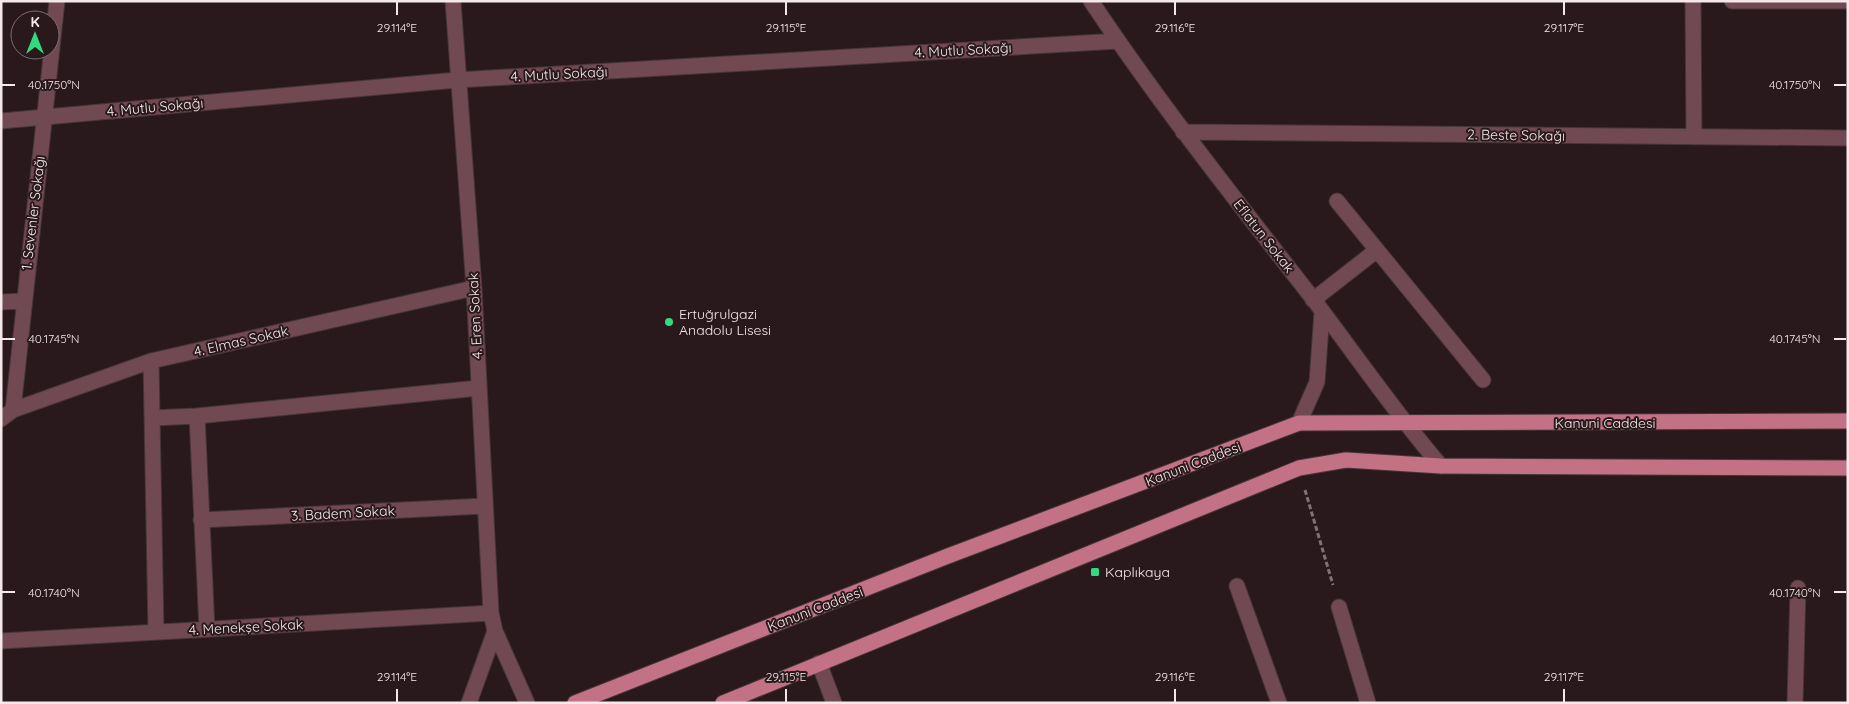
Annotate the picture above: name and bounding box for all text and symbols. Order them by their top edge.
north arrow [10,10,60,60]
text: K [30,13,40,31]
text: 29.114°E [377,20,417,35]
text: 29.115°E [766,20,807,35]
text: 29.116°E [1155,20,1196,35]
text: 29.117°E [1544,20,1584,35]
street label: 4. Mutlu Sokağı [914,38,1012,62]
street label: 4. Mutlu Sokağı [510,62,608,86]
text: 40.1750°N [28,77,80,92]
text: 40.1750°N [1769,77,1821,92]
street label: 4. Mutlu Sokağı [106,94,204,120]
street label: 2. Beste Sokağı [1467,125,1565,145]
street label: 1. Sevenler Sokağı [17,155,49,271]
street label: Eflatun Sokak [1229,195,1299,277]
street label: 4. Eren Sokak [464,272,486,360]
place label: Ertuğrulgazi Anadolu Lisesi [679,305,771,339]
marker: Ertuğrulgazi Anadolu Lisesi [663,316,675,328]
street label: 4. Elmas Sokak [192,321,290,361]
text: 40.1745°N [29,331,79,346]
text: 40.1745°N [1770,331,1820,346]
street label: Kanuni Caddesi [1555,414,1655,432]
street label: Kanuni Caddesi [1143,438,1243,490]
street label: 3. Badem Sokak [291,501,395,525]
place label: Kaplıkaya [1105,563,1170,581]
marker: Kaplıkaya [1089,566,1101,578]
street label: Kanuni Caddesi [765,583,865,635]
text: 40.1740°N [28,585,80,600]
text: 40.1740°N [1769,585,1821,600]
street label: 4. Menekşe Sokak [188,615,304,639]
text: 29.114°E [377,669,417,684]
text: 29.115°E [766,669,807,684]
text: 29.116°E [1155,669,1196,684]
text: 29.117°E [1544,669,1584,684]

